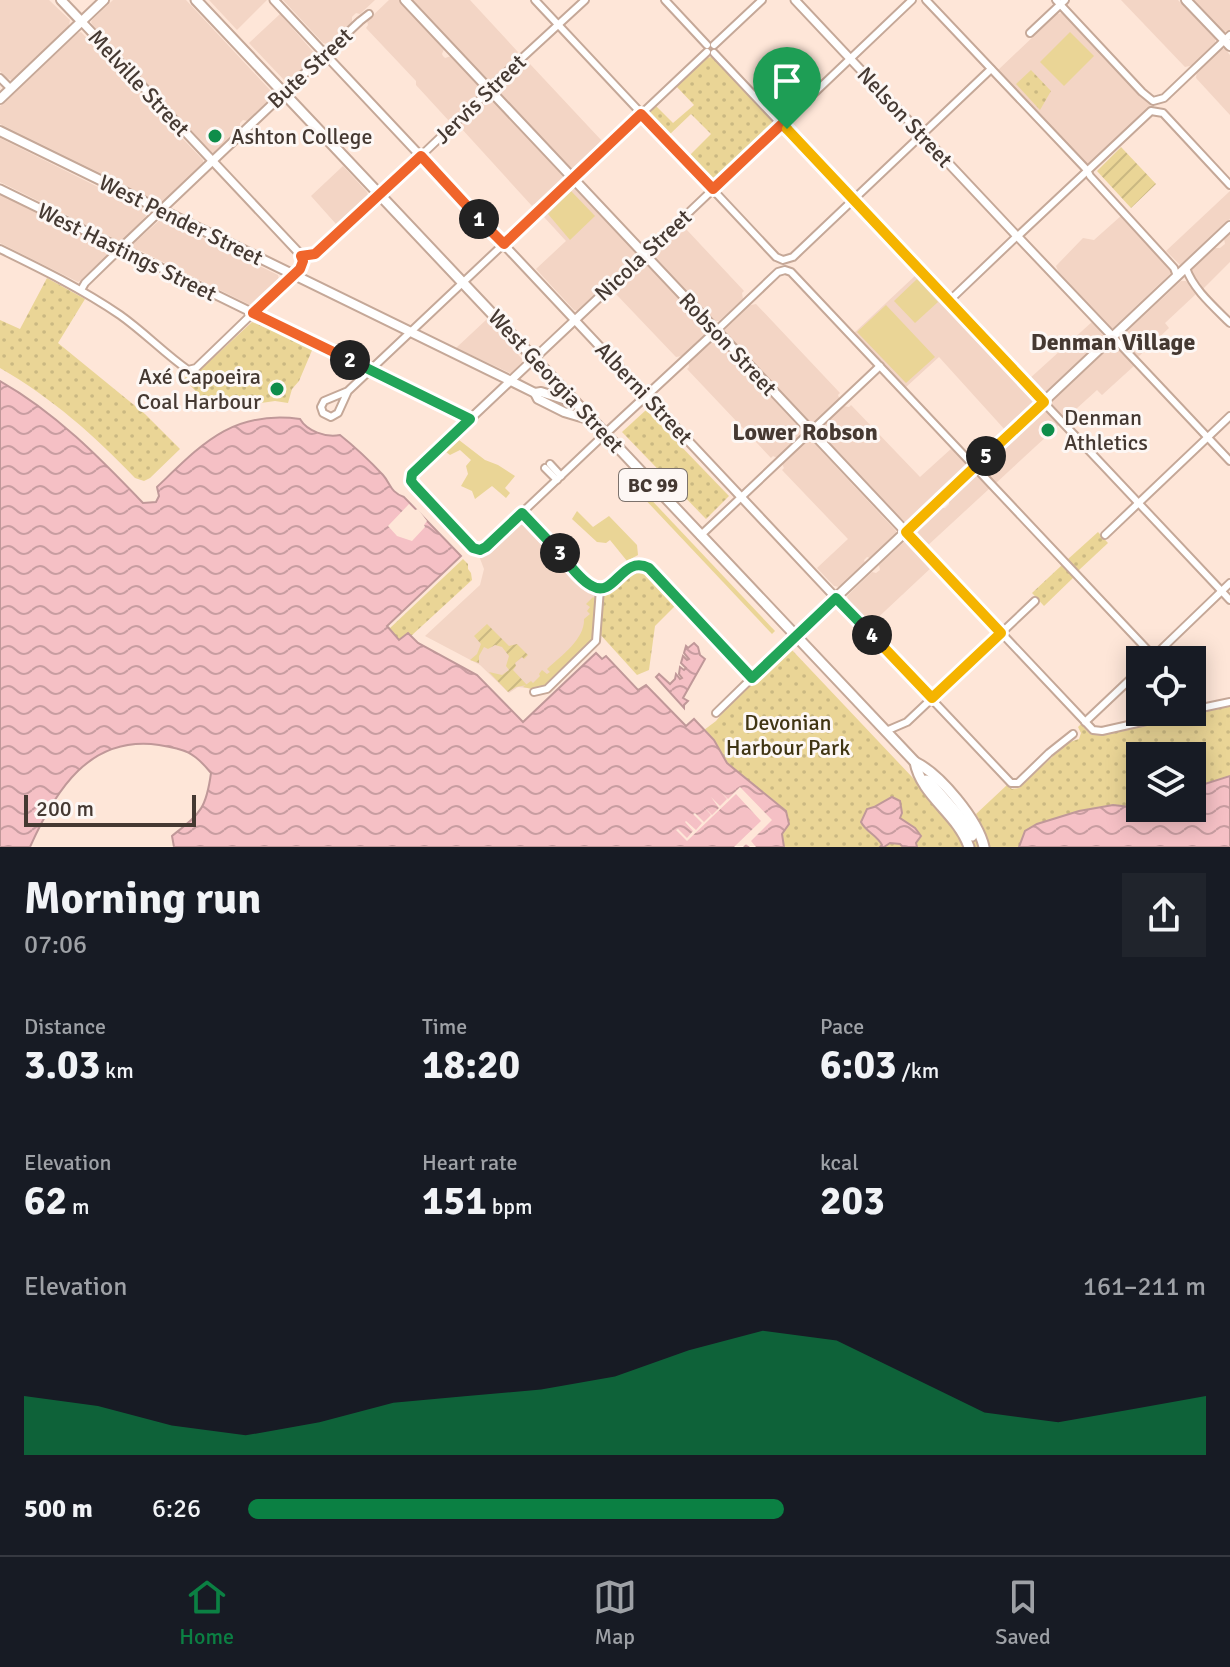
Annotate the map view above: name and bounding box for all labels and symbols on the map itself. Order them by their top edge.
street label: Bute Street [262,22,358,114]
street label: Melville Street [83,24,196,142]
pin [753,47,821,129]
street label: Jervis Street [429,48,532,149]
street label: Nelson Street [852,61,959,173]
place label: Ashton College [231,123,373,150]
marker: Ashton College [206,127,224,145]
street label: West Pender Street [95,169,268,271]
street label: West Hastings Street [33,197,221,307]
pin: 1 [459,199,499,239]
street label: Nicola Street [589,203,697,307]
street label: Robson Street [673,287,783,401]
street label: West Georgia Street [483,304,630,459]
district label: Denman Village [1031,327,1195,357]
street label: Alberni Street [590,336,699,450]
pin: 2 [330,340,370,380]
place label: Axé Capoeira Coal Harbour [137,363,261,415]
marker: Axé Capoeira Coal Harbour [268,380,286,398]
place label: Denman Athletics [1064,404,1148,456]
district label: Lower Robson [732,417,878,447]
marker: Denman Athletics [1039,421,1057,439]
pin: 5 [966,436,1006,476]
road number: BC 99 [619,469,687,501]
pin: 3 [540,533,580,573]
pin: 4 [852,615,892,655]
park label: Devonian Harbour Park [726,709,850,761]
scale bar [24,791,196,827]

